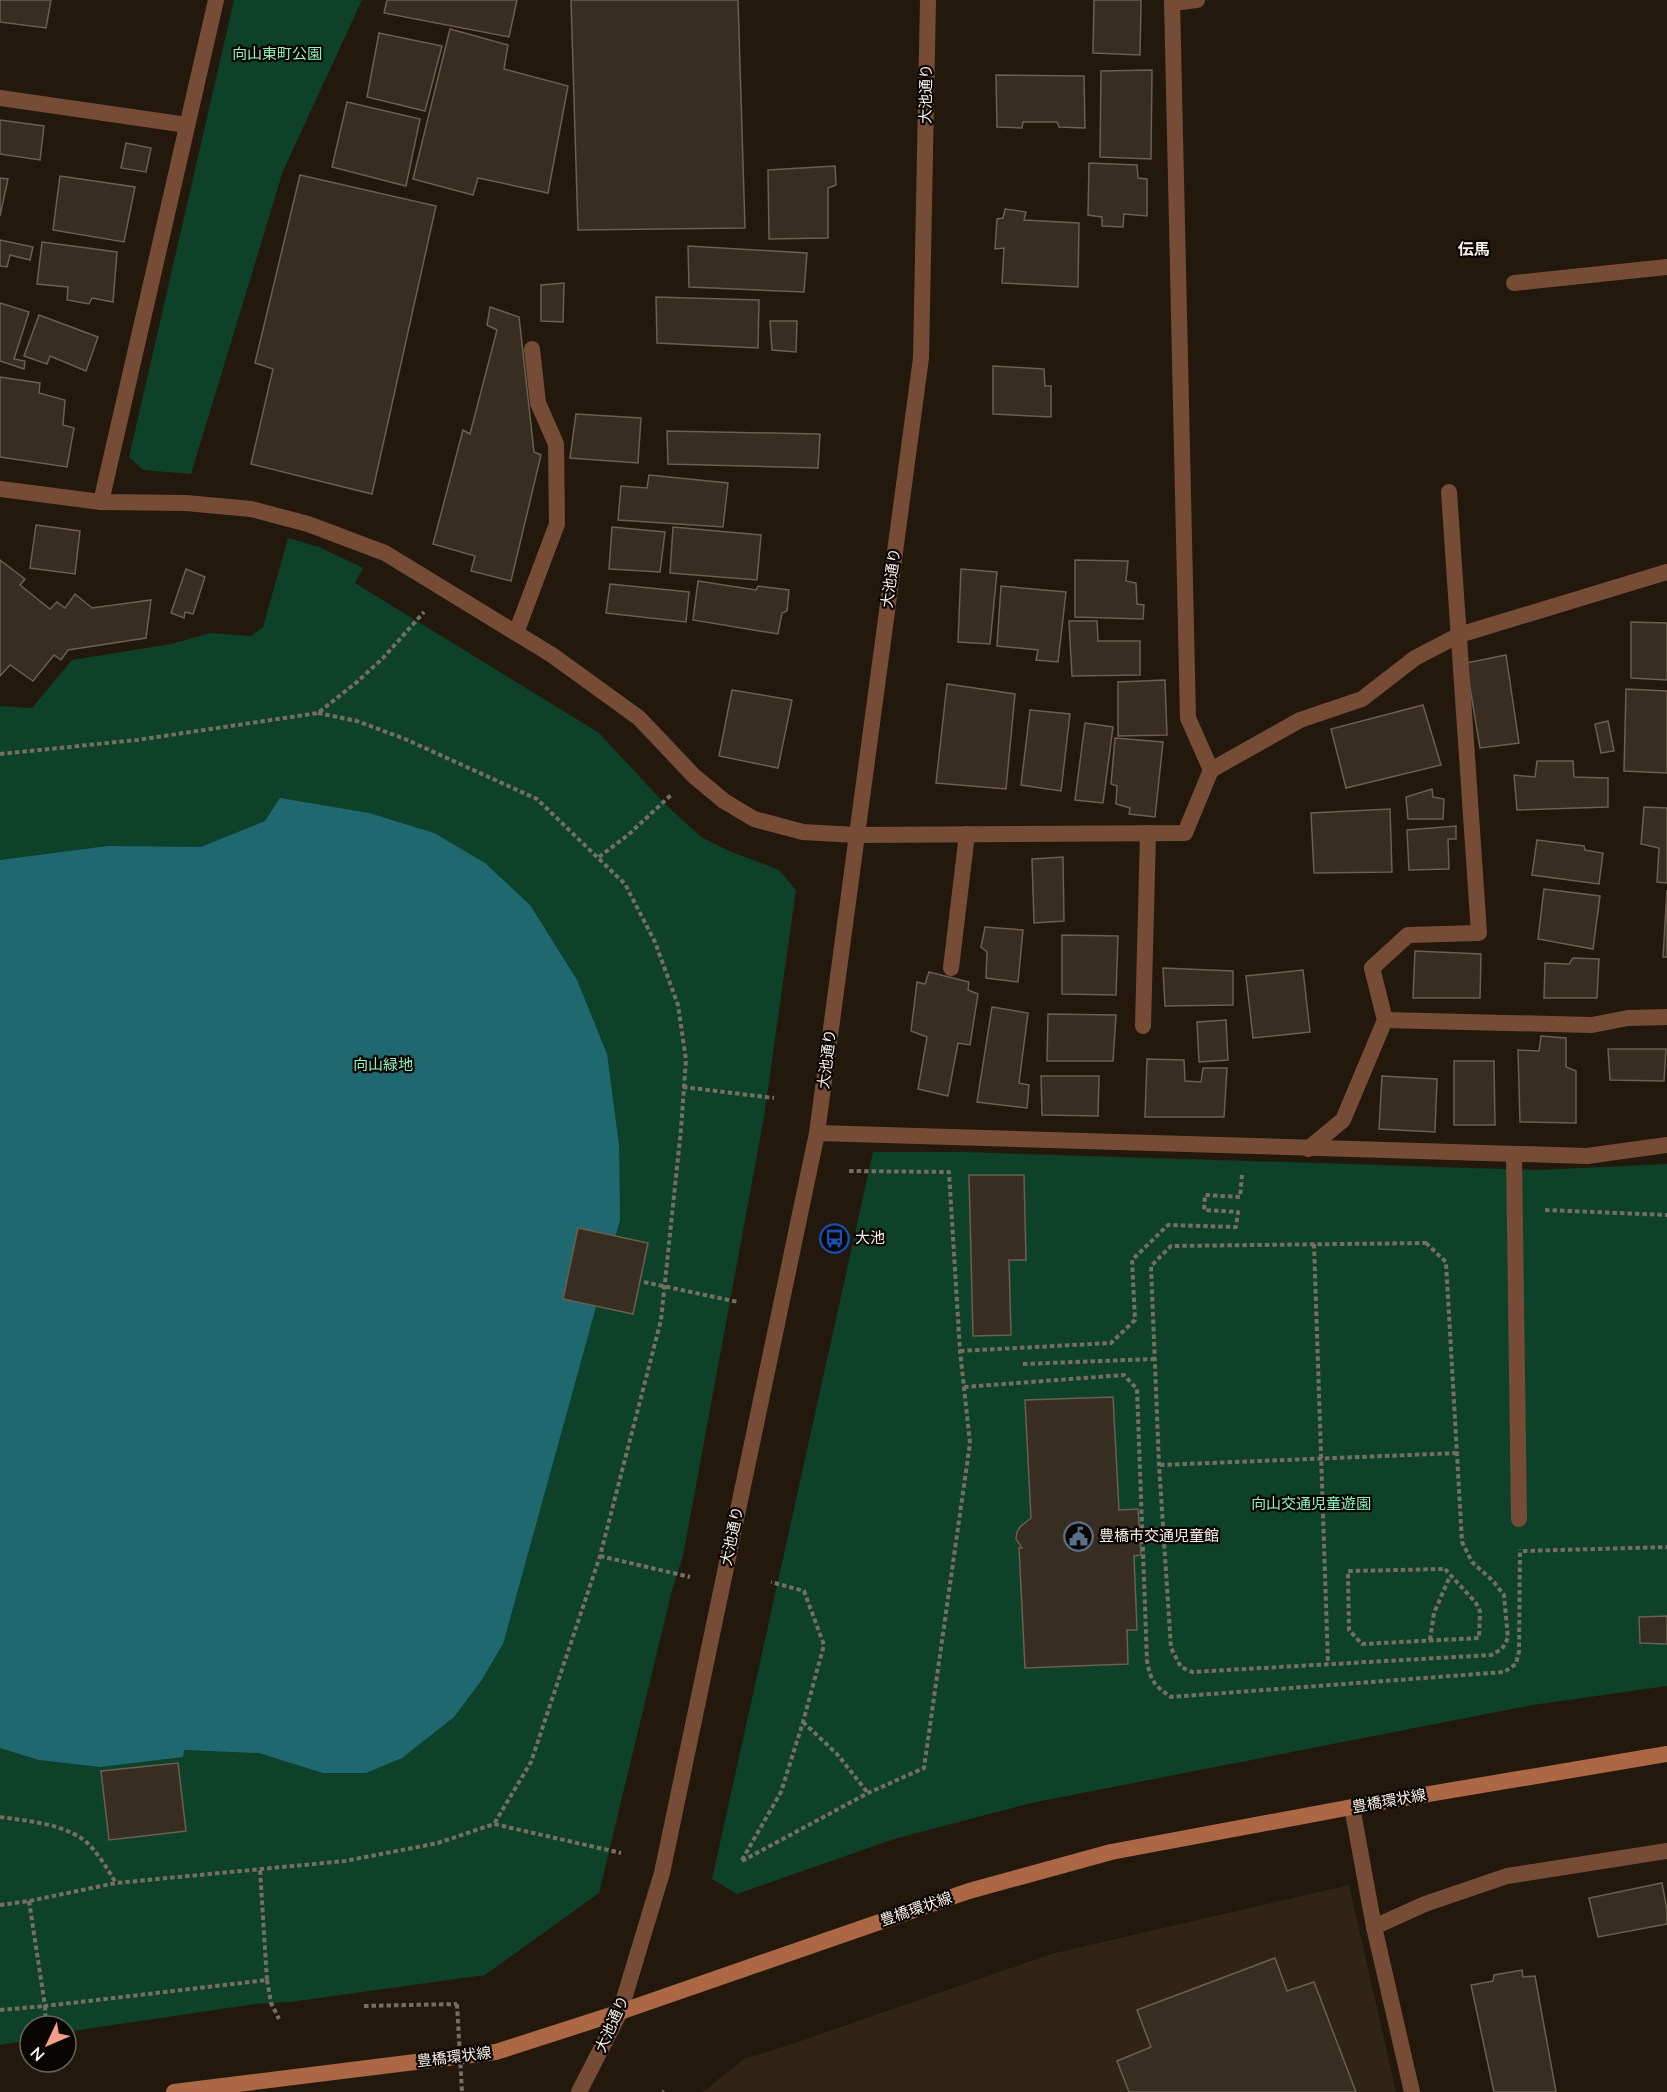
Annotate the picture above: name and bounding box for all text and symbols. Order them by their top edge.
park label: 向山東町公園 [232,44,322,63]
street label: 大池通り [915,64,936,124]
district label: 伝馬 [1457,239,1490,259]
street label: 大池通り [877,547,904,609]
street label: 大池通り [813,1028,840,1090]
park label: 向山緑地 [353,1055,413,1074]
bus stop icon: 大池 [818,1222,850,1254]
place label: 大池 [855,1228,885,1247]
park label: 向山交通児童遊園 [1251,1494,1371,1513]
street label: 大池通り [716,1505,747,1567]
public building icon: 豊橋市交通児童館 [1062,1520,1094,1552]
place label: 豊橋市交通児童館 [1099,1526,1219,1545]
street label: 豊橋環状線 [1350,1785,1428,1816]
street label: 豊橋環状線 [877,1887,954,1930]
street label: 大池通り [591,1993,632,2055]
north arrow [18,2014,78,2074]
text: N [26,2043,49,2066]
street label: 豊橋環状線 [416,2043,492,2071]

